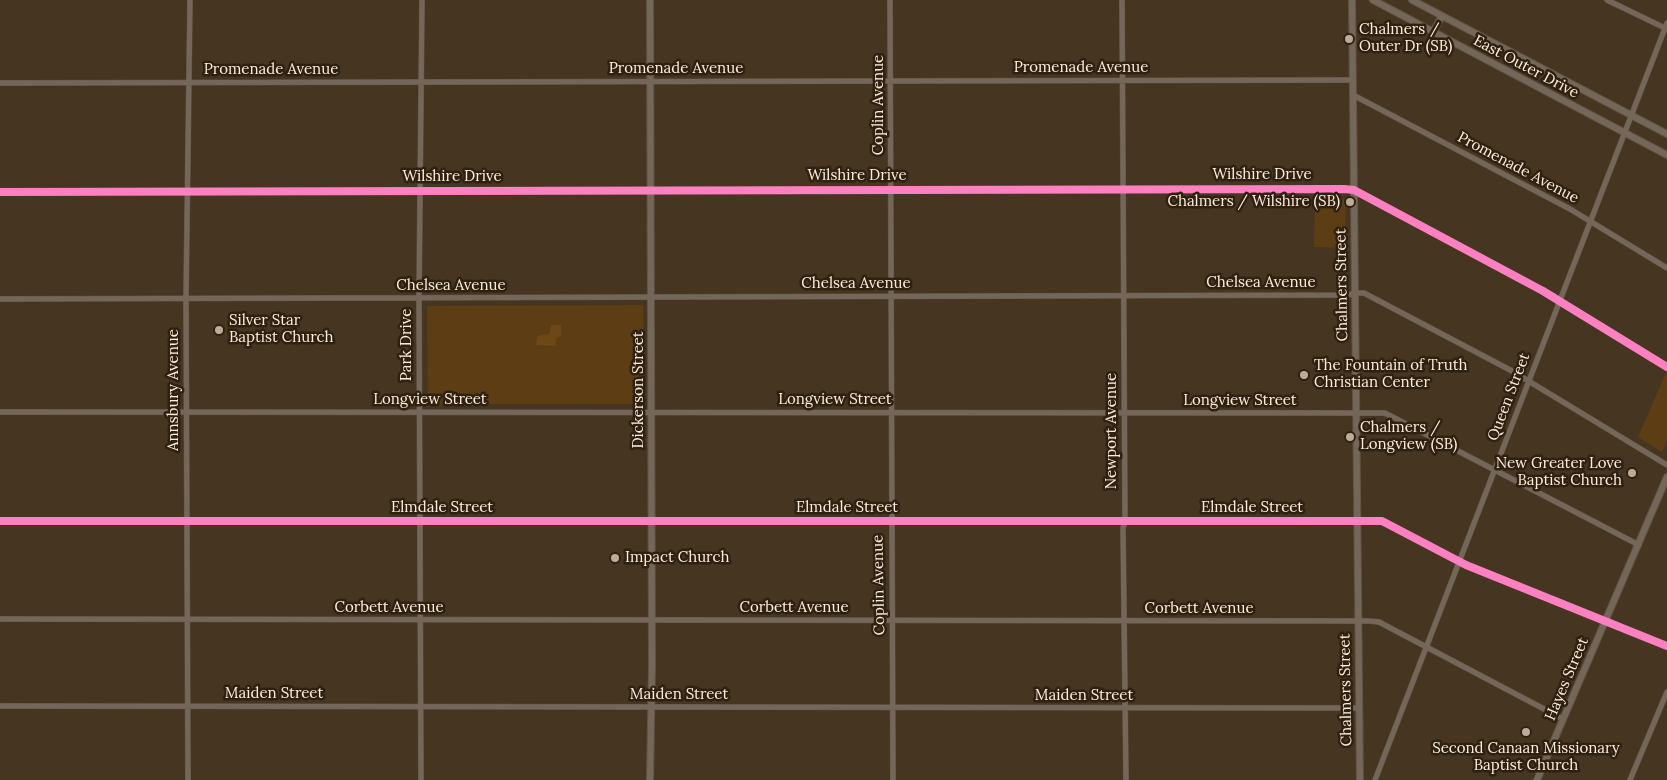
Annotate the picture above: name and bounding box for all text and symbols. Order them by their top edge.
place label: Chalmers / Outer Dr (SB) [1359,21,1452,56]
street label: East Outer Drive [1470,32,1582,102]
marker: Chalmers / Outer Dr (SB) [1343,33,1355,45]
street label: Coplin Avenue [870,55,888,155]
street label: Promenade Avenue [1014,59,1148,77]
street label: Promenade Avenue [609,60,743,78]
street label: Promenade Avenue [204,61,338,79]
street label: Promenade Avenue [1454,128,1582,208]
street label: Wilshire Drive [1212,166,1312,184]
street label: Wilshire Drive [807,167,907,185]
street label: Wilshire Drive [402,168,502,186]
place label: Chalmers / Wilshire (SB) [1167,193,1340,211]
marker: Chalmers / Wilshire (SB) [1344,196,1356,208]
street label: Chalmers Street [1332,228,1352,342]
street label: Chelsea Avenue [1206,274,1316,292]
street label: Chelsea Avenue [801,275,911,293]
street label: Chelsea Avenue [396,277,506,295]
street label: Park Drive [398,309,416,381]
place label: Silver Star Baptist Church [229,312,334,347]
marker: Silver Star Baptist Church [213,324,225,336]
street label: Annsbury Avenue [165,329,183,451]
street label: Dickerson Street [630,331,648,449]
street label: Queen Street [1484,351,1534,443]
place label: The Fountain of Truth Christian Center [1314,357,1467,392]
marker: The Fountain of Truth Christian Center [1298,369,1310,381]
street label: Newport Avenue [1103,373,1121,489]
street label: Longview Street [373,391,487,409]
street label: Longview Street [778,391,892,409]
street label: Longview Street [1183,392,1297,410]
place label: Chalmers / Longview (SB) [1360,419,1457,454]
marker: Chalmers / Longview (SB) [1344,431,1356,443]
place label: New Greater Love Baptist Church [1496,455,1622,490]
marker: New Greater Love Baptist Church [1626,467,1638,479]
street label: Elmdale Street [391,499,493,517]
street label: Elmdale Street [796,499,898,517]
street label: Elmdale Street [1201,499,1303,517]
street label: Coplin Avenue [869,535,889,635]
place label: Impact Church [625,549,729,567]
marker: Impact Church [609,552,621,564]
street label: Corbett Avenue [334,599,444,617]
street label: Corbett Avenue [739,599,849,617]
street label: Corbett Avenue [1144,600,1254,618]
street label: Chalmers Street [1336,633,1356,747]
street label: Hayes Street [1541,635,1593,723]
street label: Maiden Street [225,685,323,703]
street label: Maiden Street [630,686,728,704]
street label: Maiden Street [1035,687,1133,705]
marker: Second Canaan Missionary Baptist Church [1520,726,1532,738]
place label: Second Canaan Missionary Baptist Church [1432,740,1620,775]

